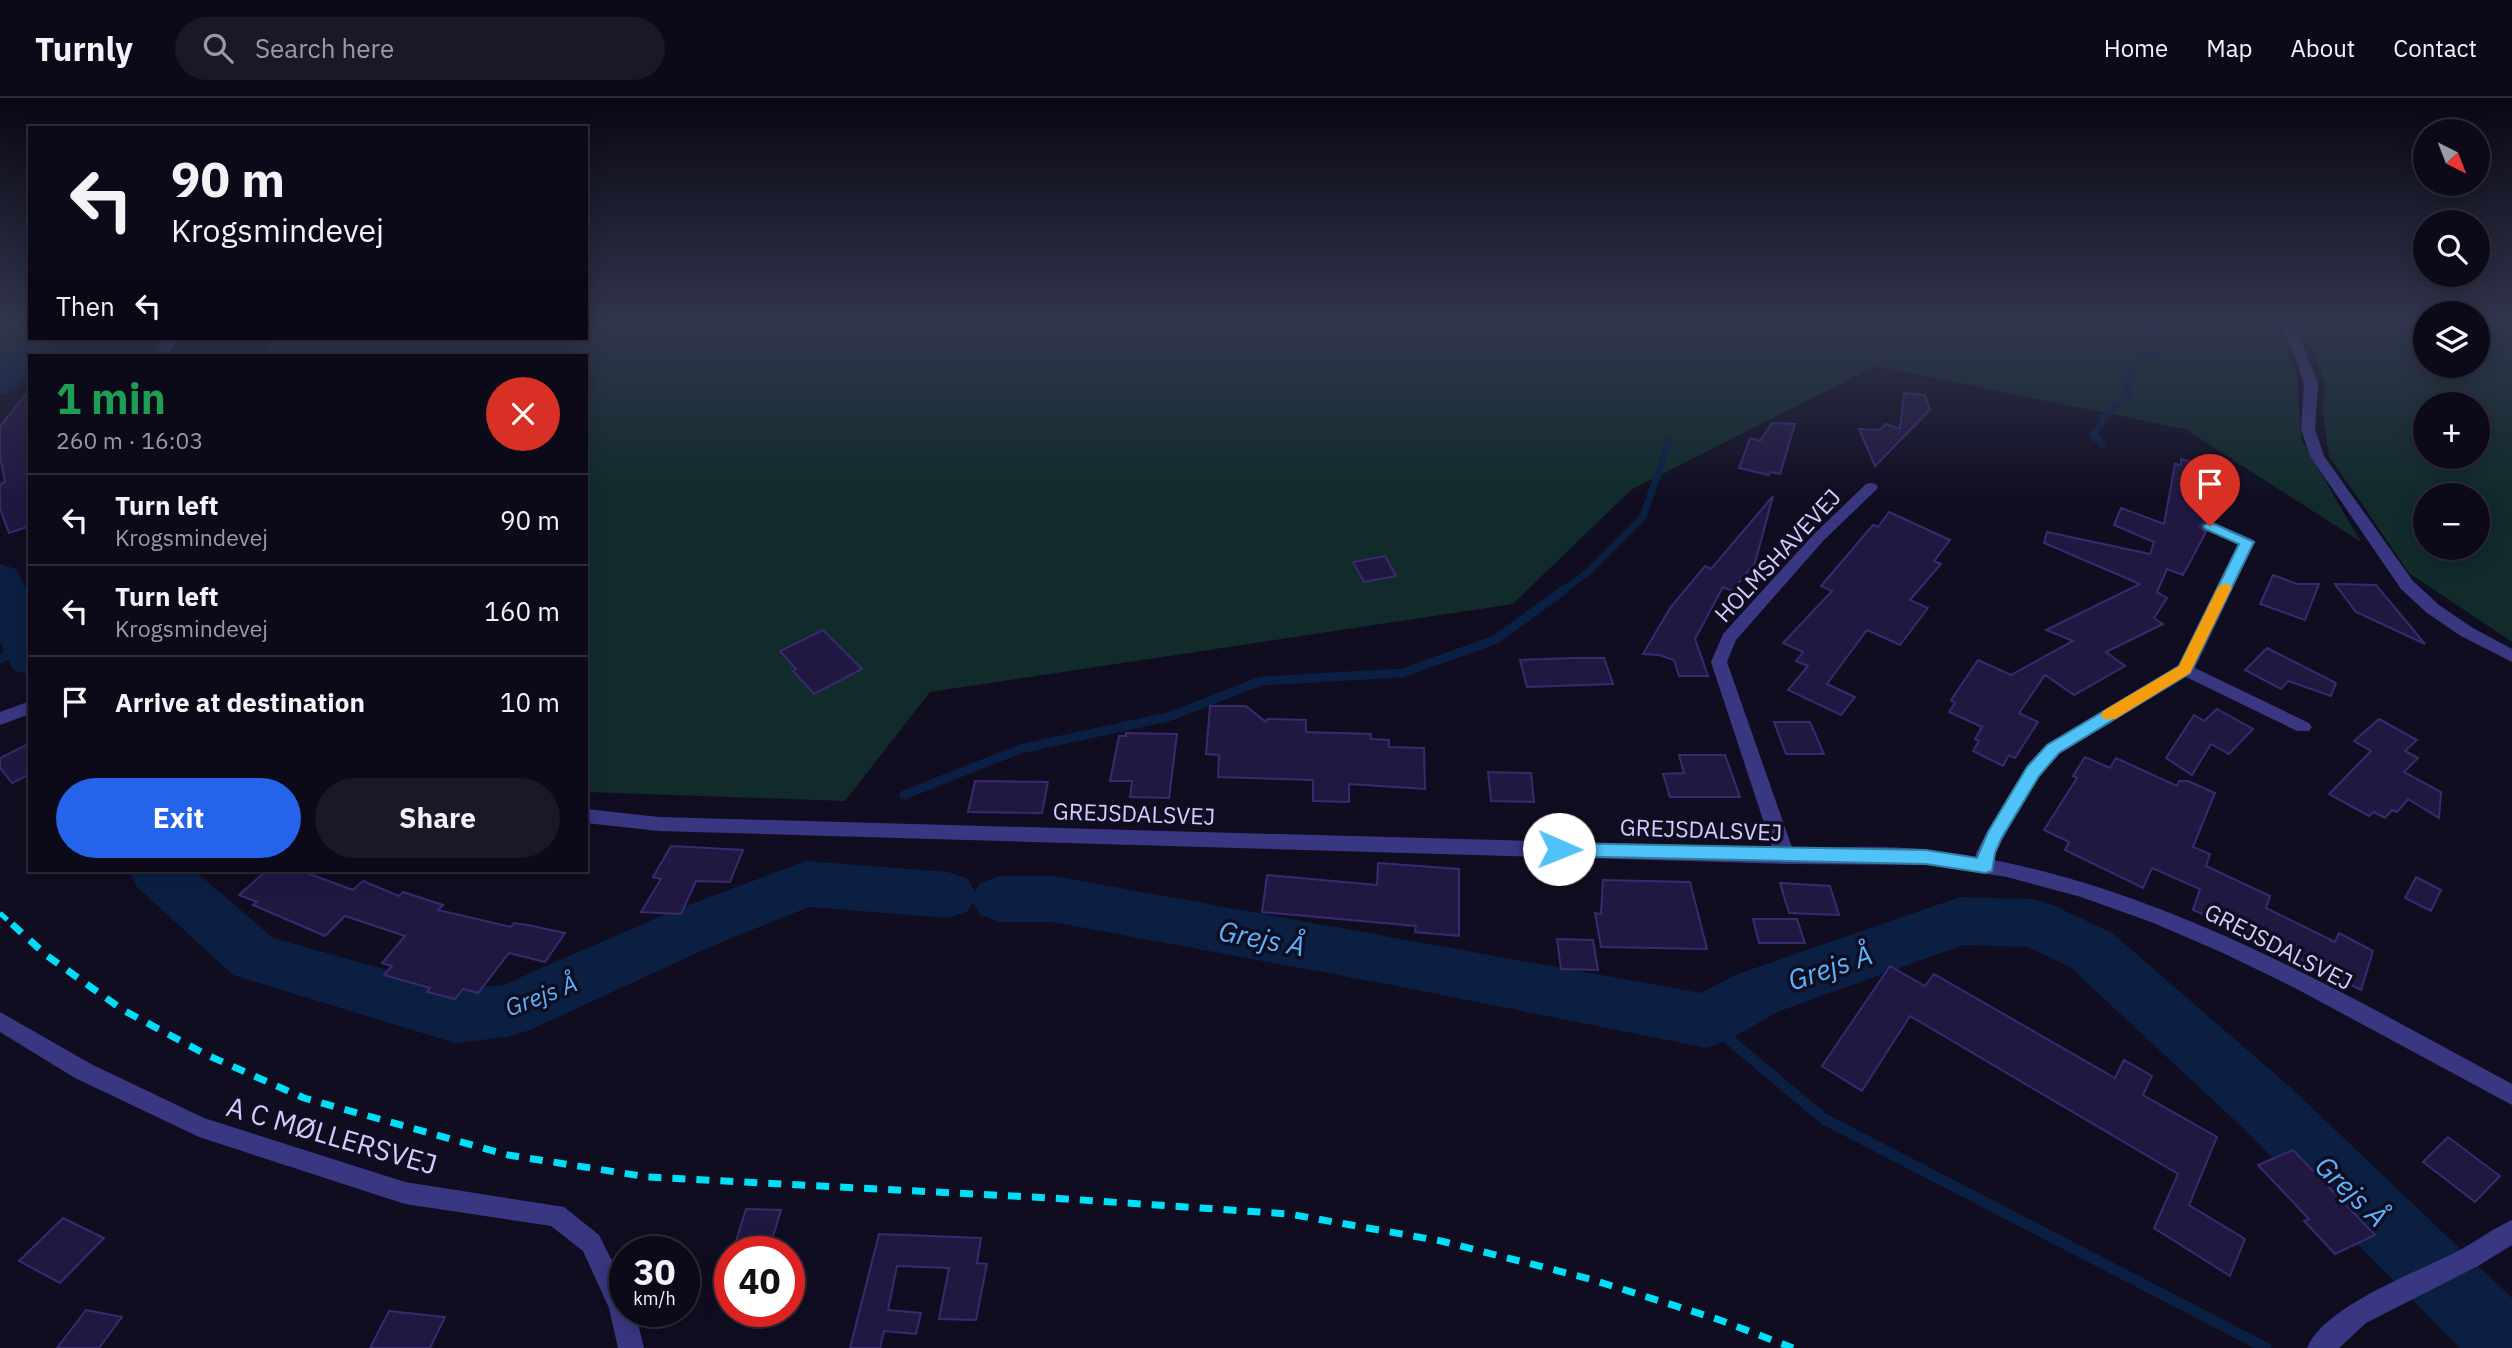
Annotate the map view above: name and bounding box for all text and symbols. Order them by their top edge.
search box [175,17,665,80]
text: Turnly [35,27,133,70]
icon: search [199,29,237,67]
text: Search here [255,31,394,65]
text: Home [2104,32,2168,64]
text: Map [2206,32,2252,64]
text: About [2290,32,2355,64]
text: Contact [2393,32,2477,64]
north arrow [2413,119,2490,196]
map controls [2413,119,2490,560]
text: 90 m [171,147,285,210]
icon: left [56,154,147,245]
text: Krogsmindevej [171,209,384,251]
button: search [2413,210,2490,287]
icon: left [129,287,167,325]
text: Then [56,289,115,323]
button: layers [2413,301,2490,378]
text: 1 min [56,371,166,426]
button: close [486,377,560,451]
button: + [2413,392,2490,469]
text: 260 m · 16:03 [56,425,203,455]
pin [2180,454,2240,526]
icon: arrive [2191,465,2229,503]
street label: HOLMSHAVEVEJ [1707,482,1847,628]
button: − [2413,483,2490,560]
text: Turn left [115,488,218,522]
icon: left [56,501,94,539]
text: 90 m [500,503,560,537]
text: Krogsmindevej [115,522,268,552]
text: Turn left [115,579,218,613]
icon: left [56,592,94,630]
text: 160 m [484,594,560,628]
text: Krogsmindevej [115,613,268,643]
icon: arrive [56,683,94,721]
text: Arrive at destination [115,685,365,719]
text: 10 m [500,685,560,719]
button: Exit [56,778,301,858]
button: Share [315,778,560,858]
street label: GREJSDALSVEJ [1052,795,1216,831]
street label: GREJSDALSVEJ [1619,811,1783,847]
position arrow [1522,812,1596,886]
street label: GREJSDALSVEJ [2200,896,2358,996]
water label: Grejs Å [1216,912,1308,964]
water label: Grejs Å [1783,935,1877,999]
water label: Grejs Å [500,967,582,1023]
street label: A C MØLLERSVEJ [223,1087,441,1183]
water label: Grejs Å [2308,1147,2396,1235]
speed limit sign: 40 [714,1236,805,1327]
text: 30 [633,1249,676,1295]
text: km/h [633,1287,676,1310]

